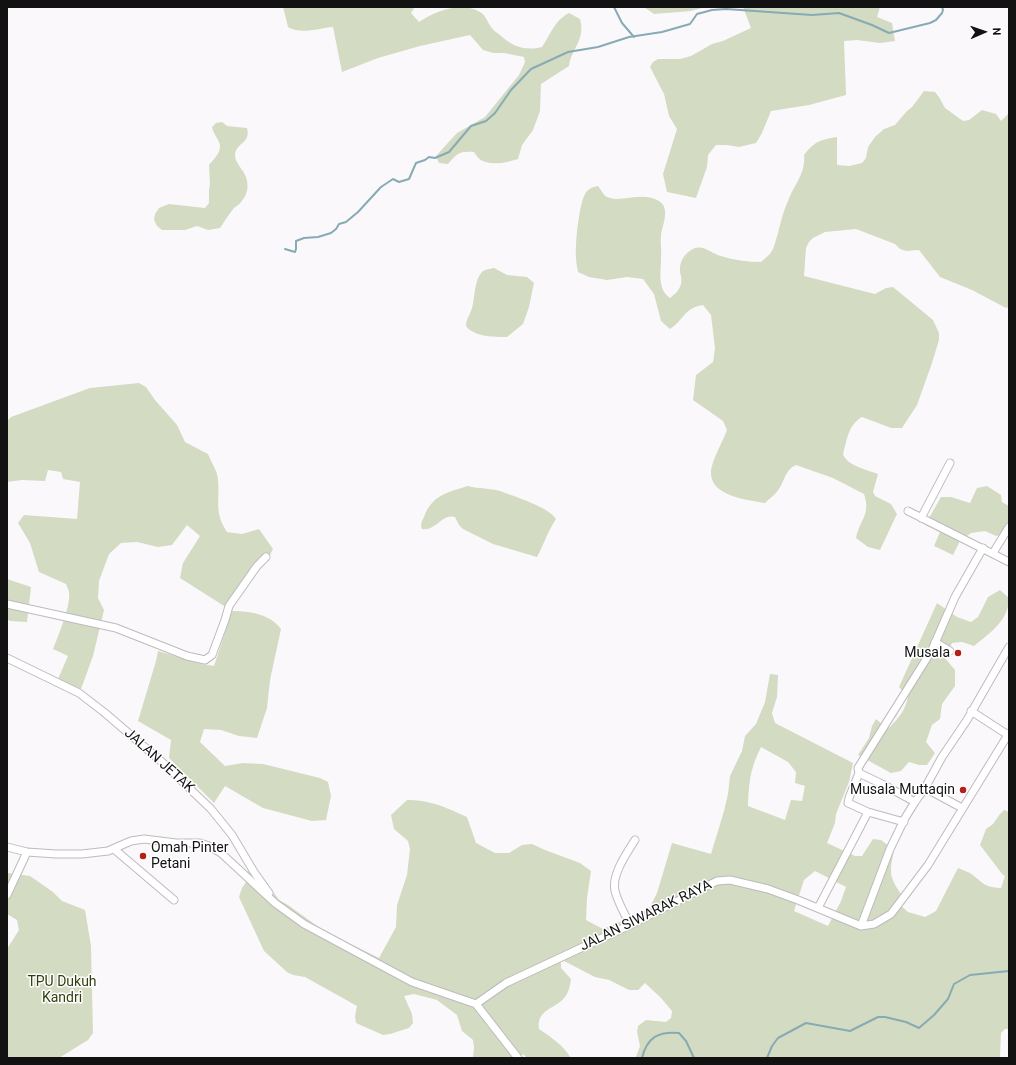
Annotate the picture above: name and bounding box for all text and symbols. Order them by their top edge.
north arrow [964,12,1004,52]
text: N [990,27,1003,36]
place label: Musala [904,645,950,661]
marker: Musala [953,648,963,658]
street label: JALAN JETAK [120,725,198,797]
place label: Musala Muttaqin [850,782,955,798]
marker: Musala Muttaqin [958,785,968,795]
place label: Omah Pinter Petani [151,840,228,872]
marker: Omah Pinter Petani [138,851,148,861]
street label: JALAN SIWARAK RAYA [577,877,715,955]
park label: TPU Dukuh Kandri [27,974,97,1006]

